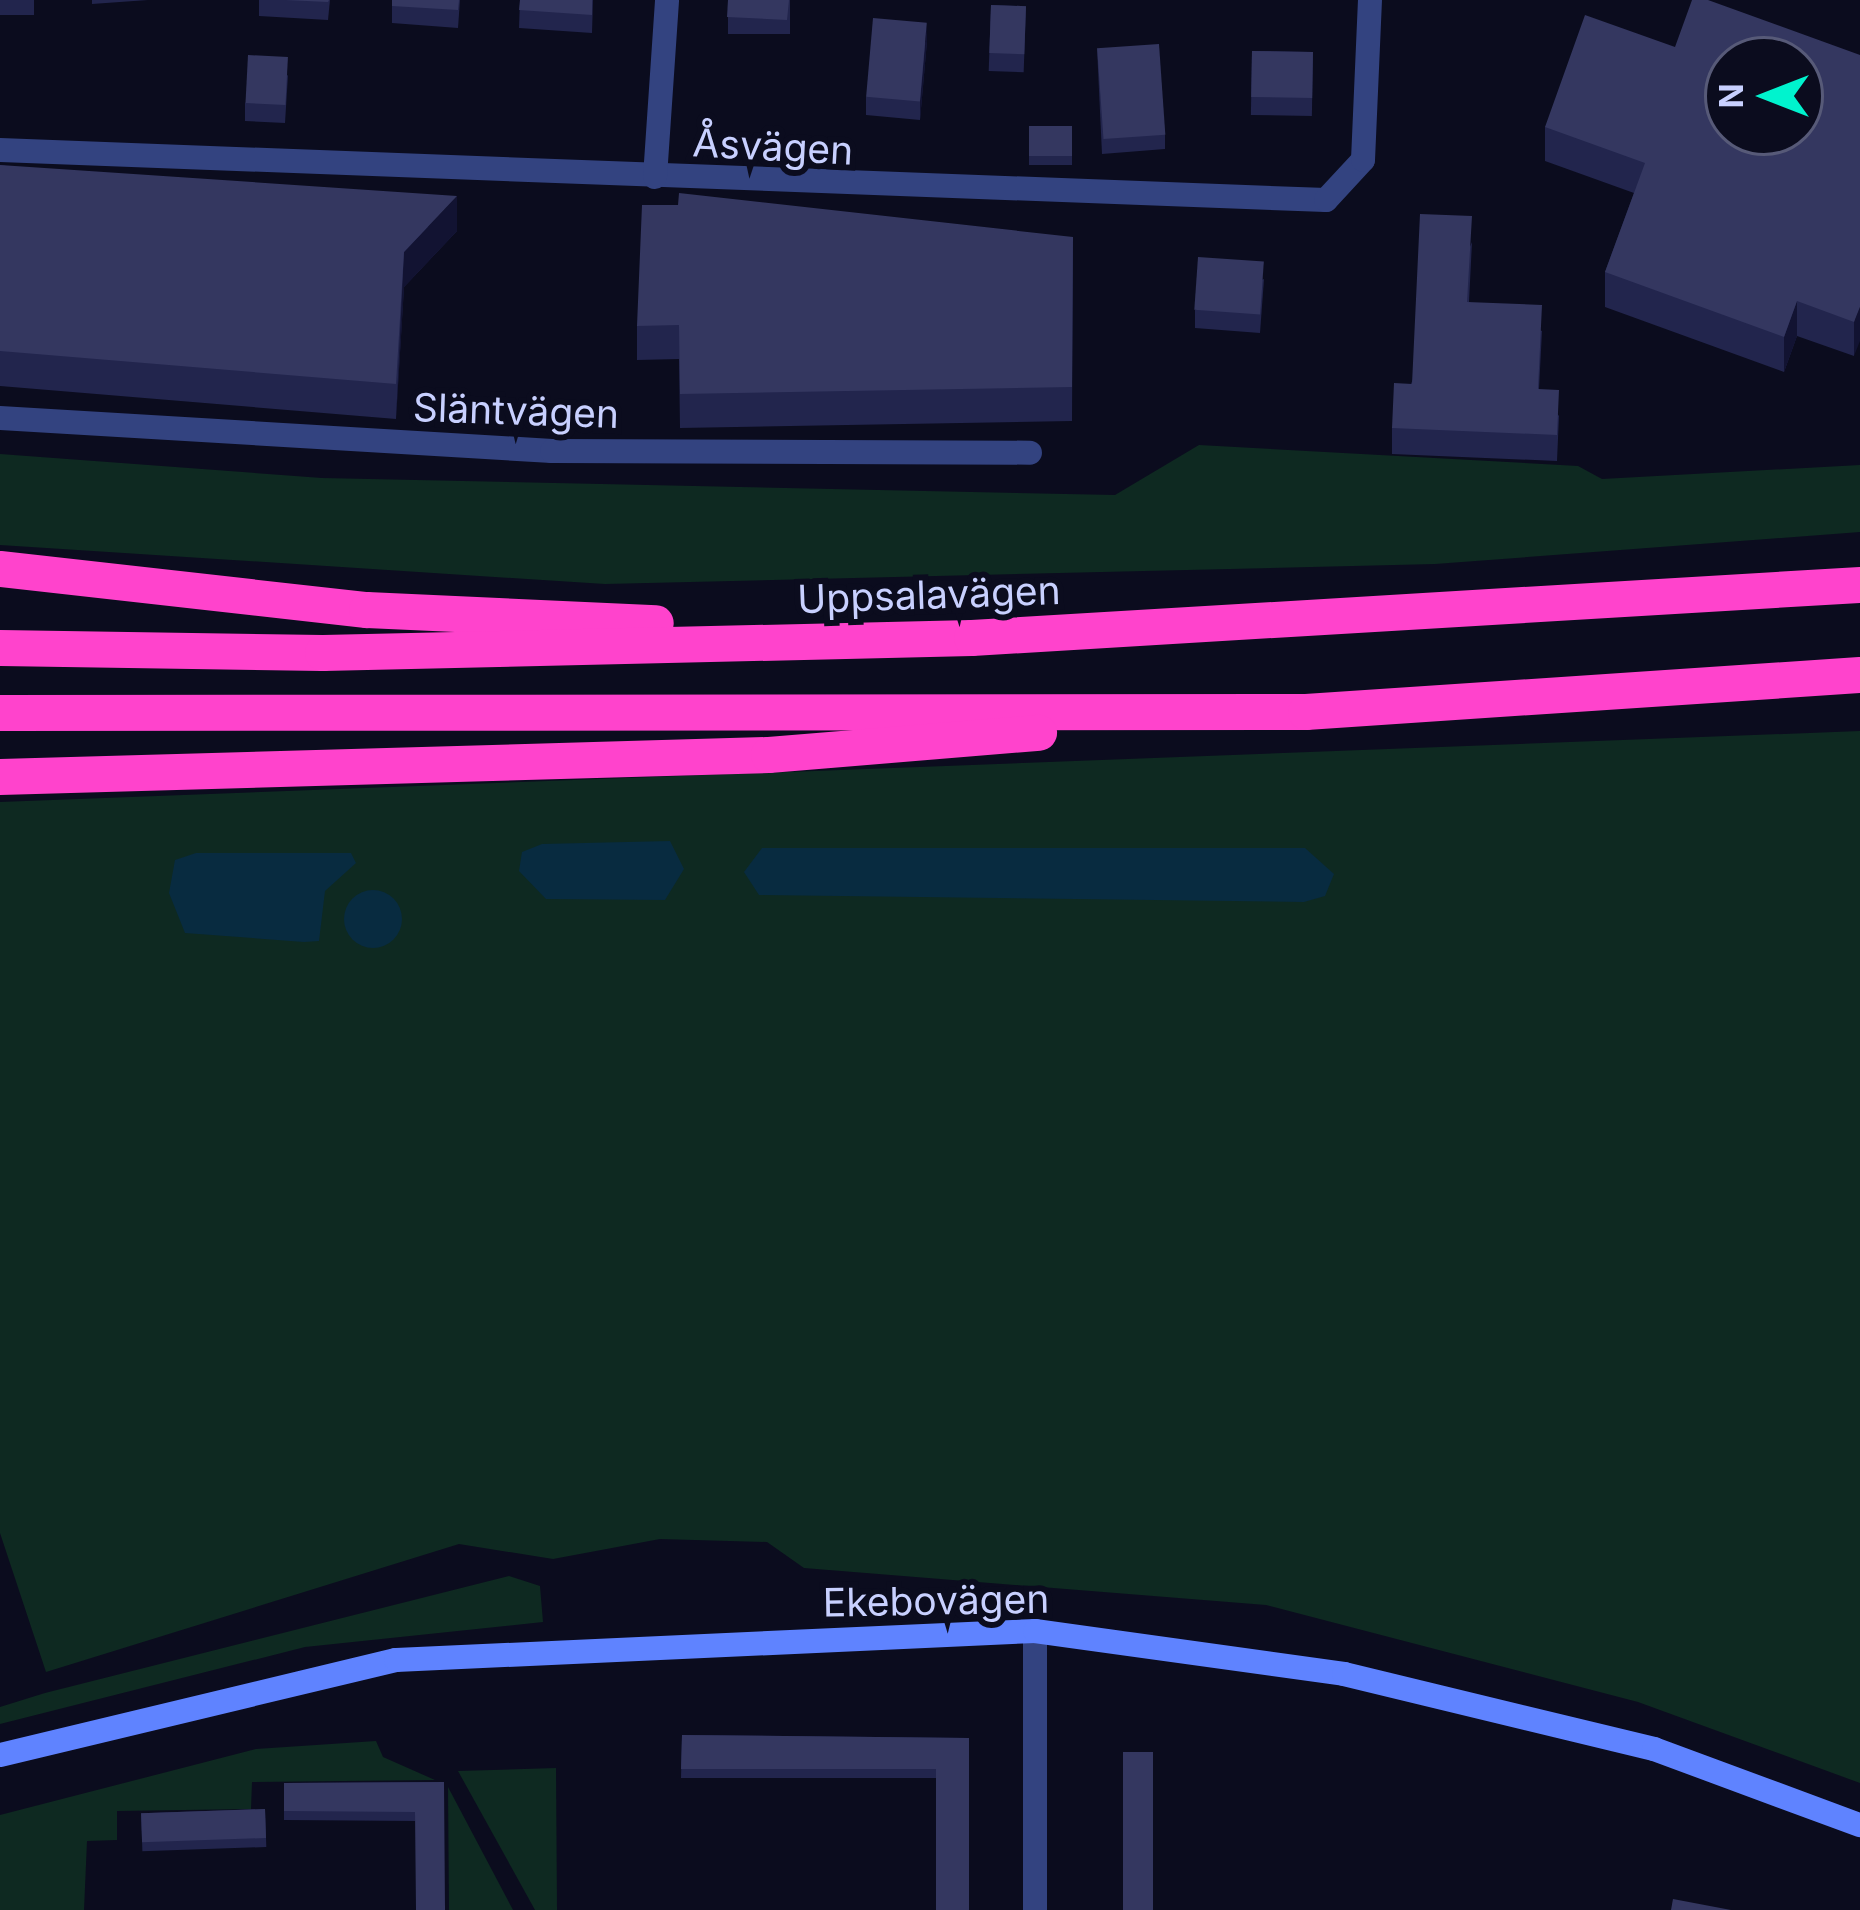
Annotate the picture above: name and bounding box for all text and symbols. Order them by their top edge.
north arrow [1704,36,1824,156]
text: N [1711,83,1751,109]
street label: Åsvägen [691,119,855,175]
street label: Släntvägen [412,384,620,438]
street label: Uppsalavägen [797,567,1061,623]
street label: Ekebovägen [822,1576,1050,1626]

